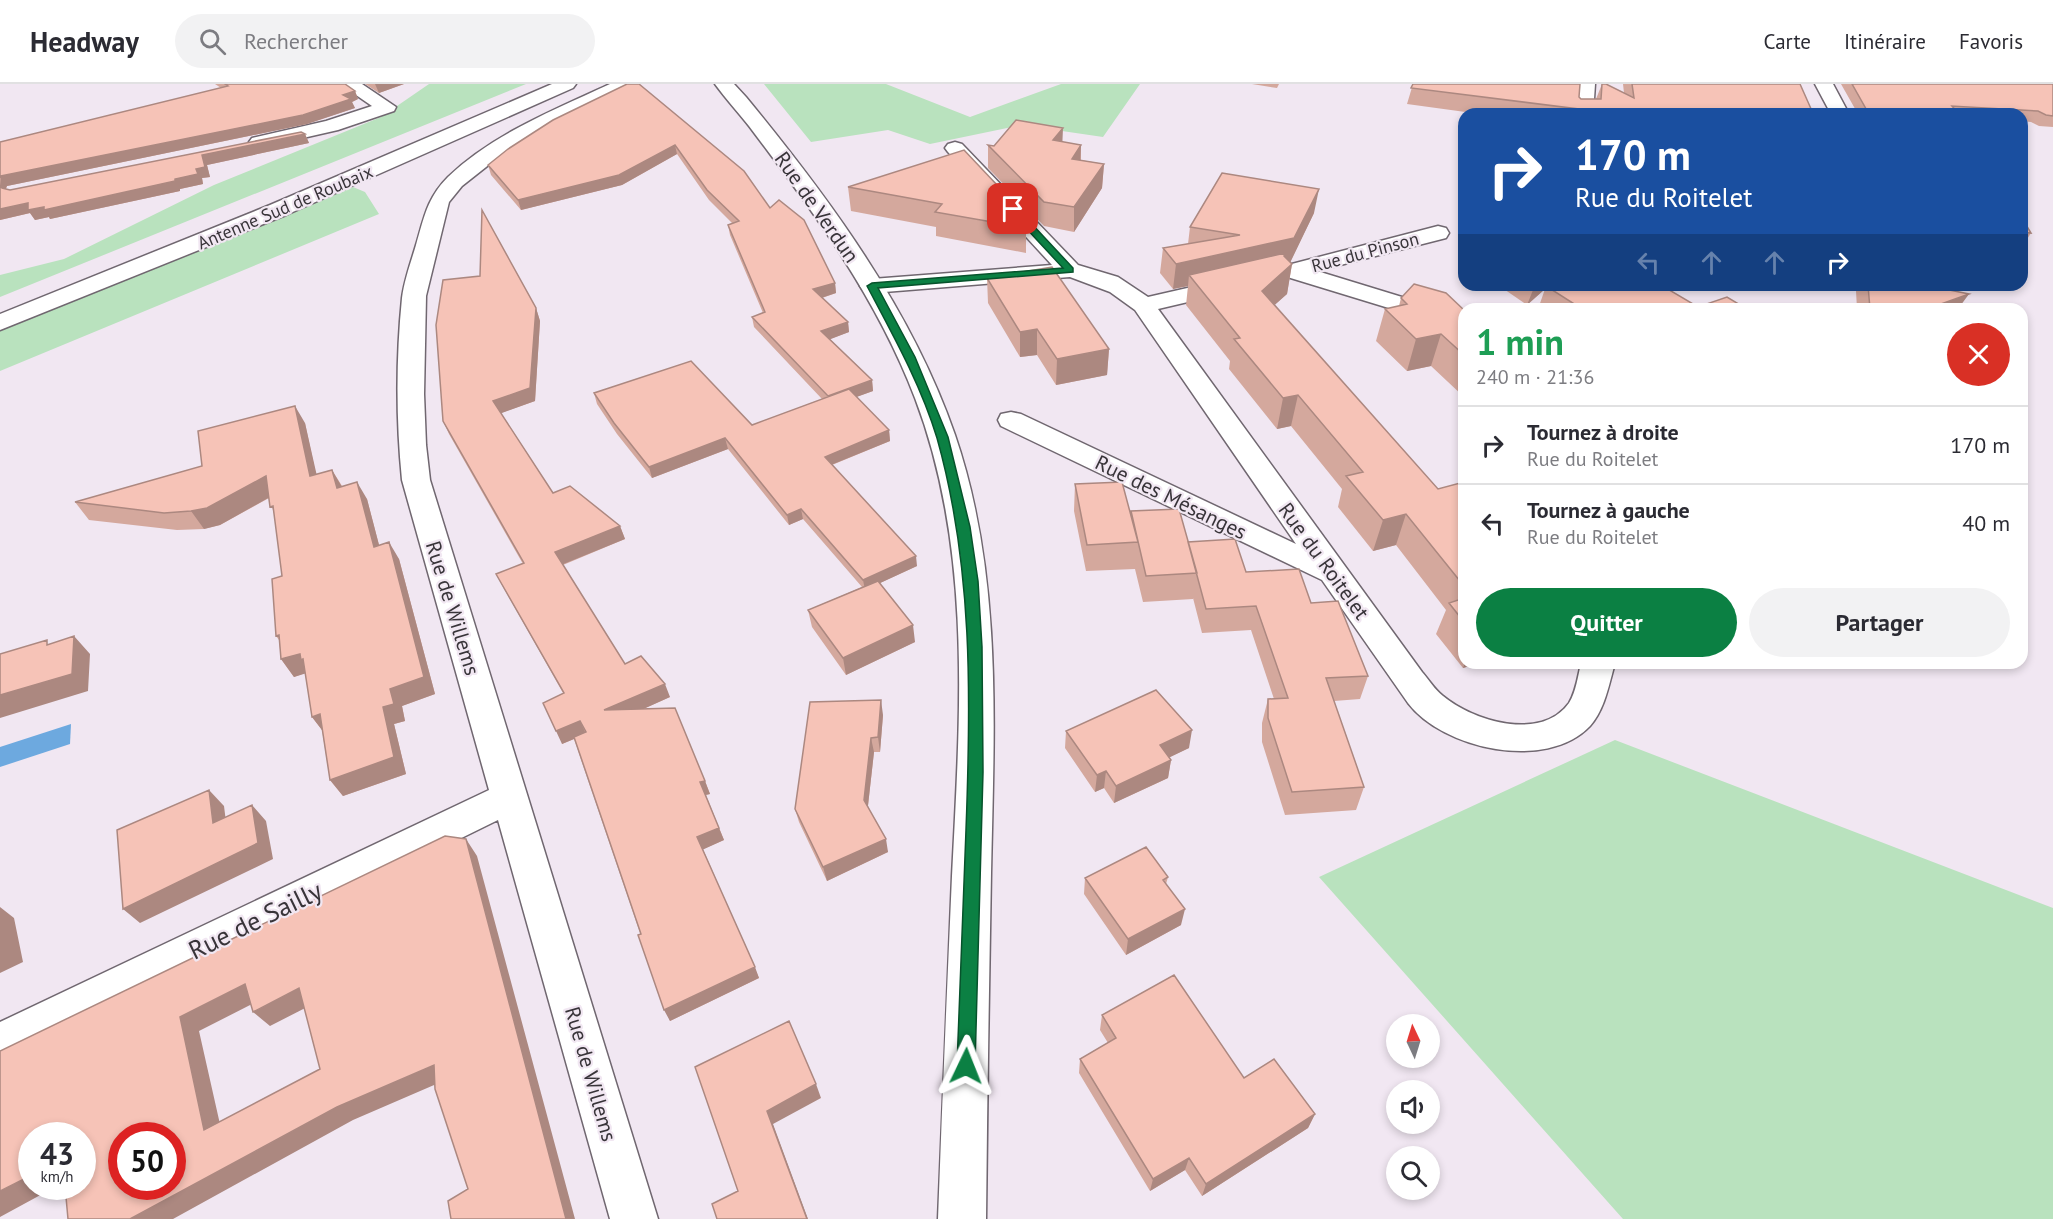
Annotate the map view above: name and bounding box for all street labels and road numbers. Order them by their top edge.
street label: Rue de Verdun [769,146,865,268]
street label: Antenne Sud de Roubaix [194,160,376,254]
street label: Rue du Pinson [1309,227,1421,277]
street label: Rue des Mésanges [1091,449,1251,545]
street label: Rue du Roitelet [1273,497,1375,625]
street label: Rue de Willems [420,538,486,678]
street label: Rue de Sailly [183,874,327,966]
street label: Rue de Willems [559,1004,623,1144]

